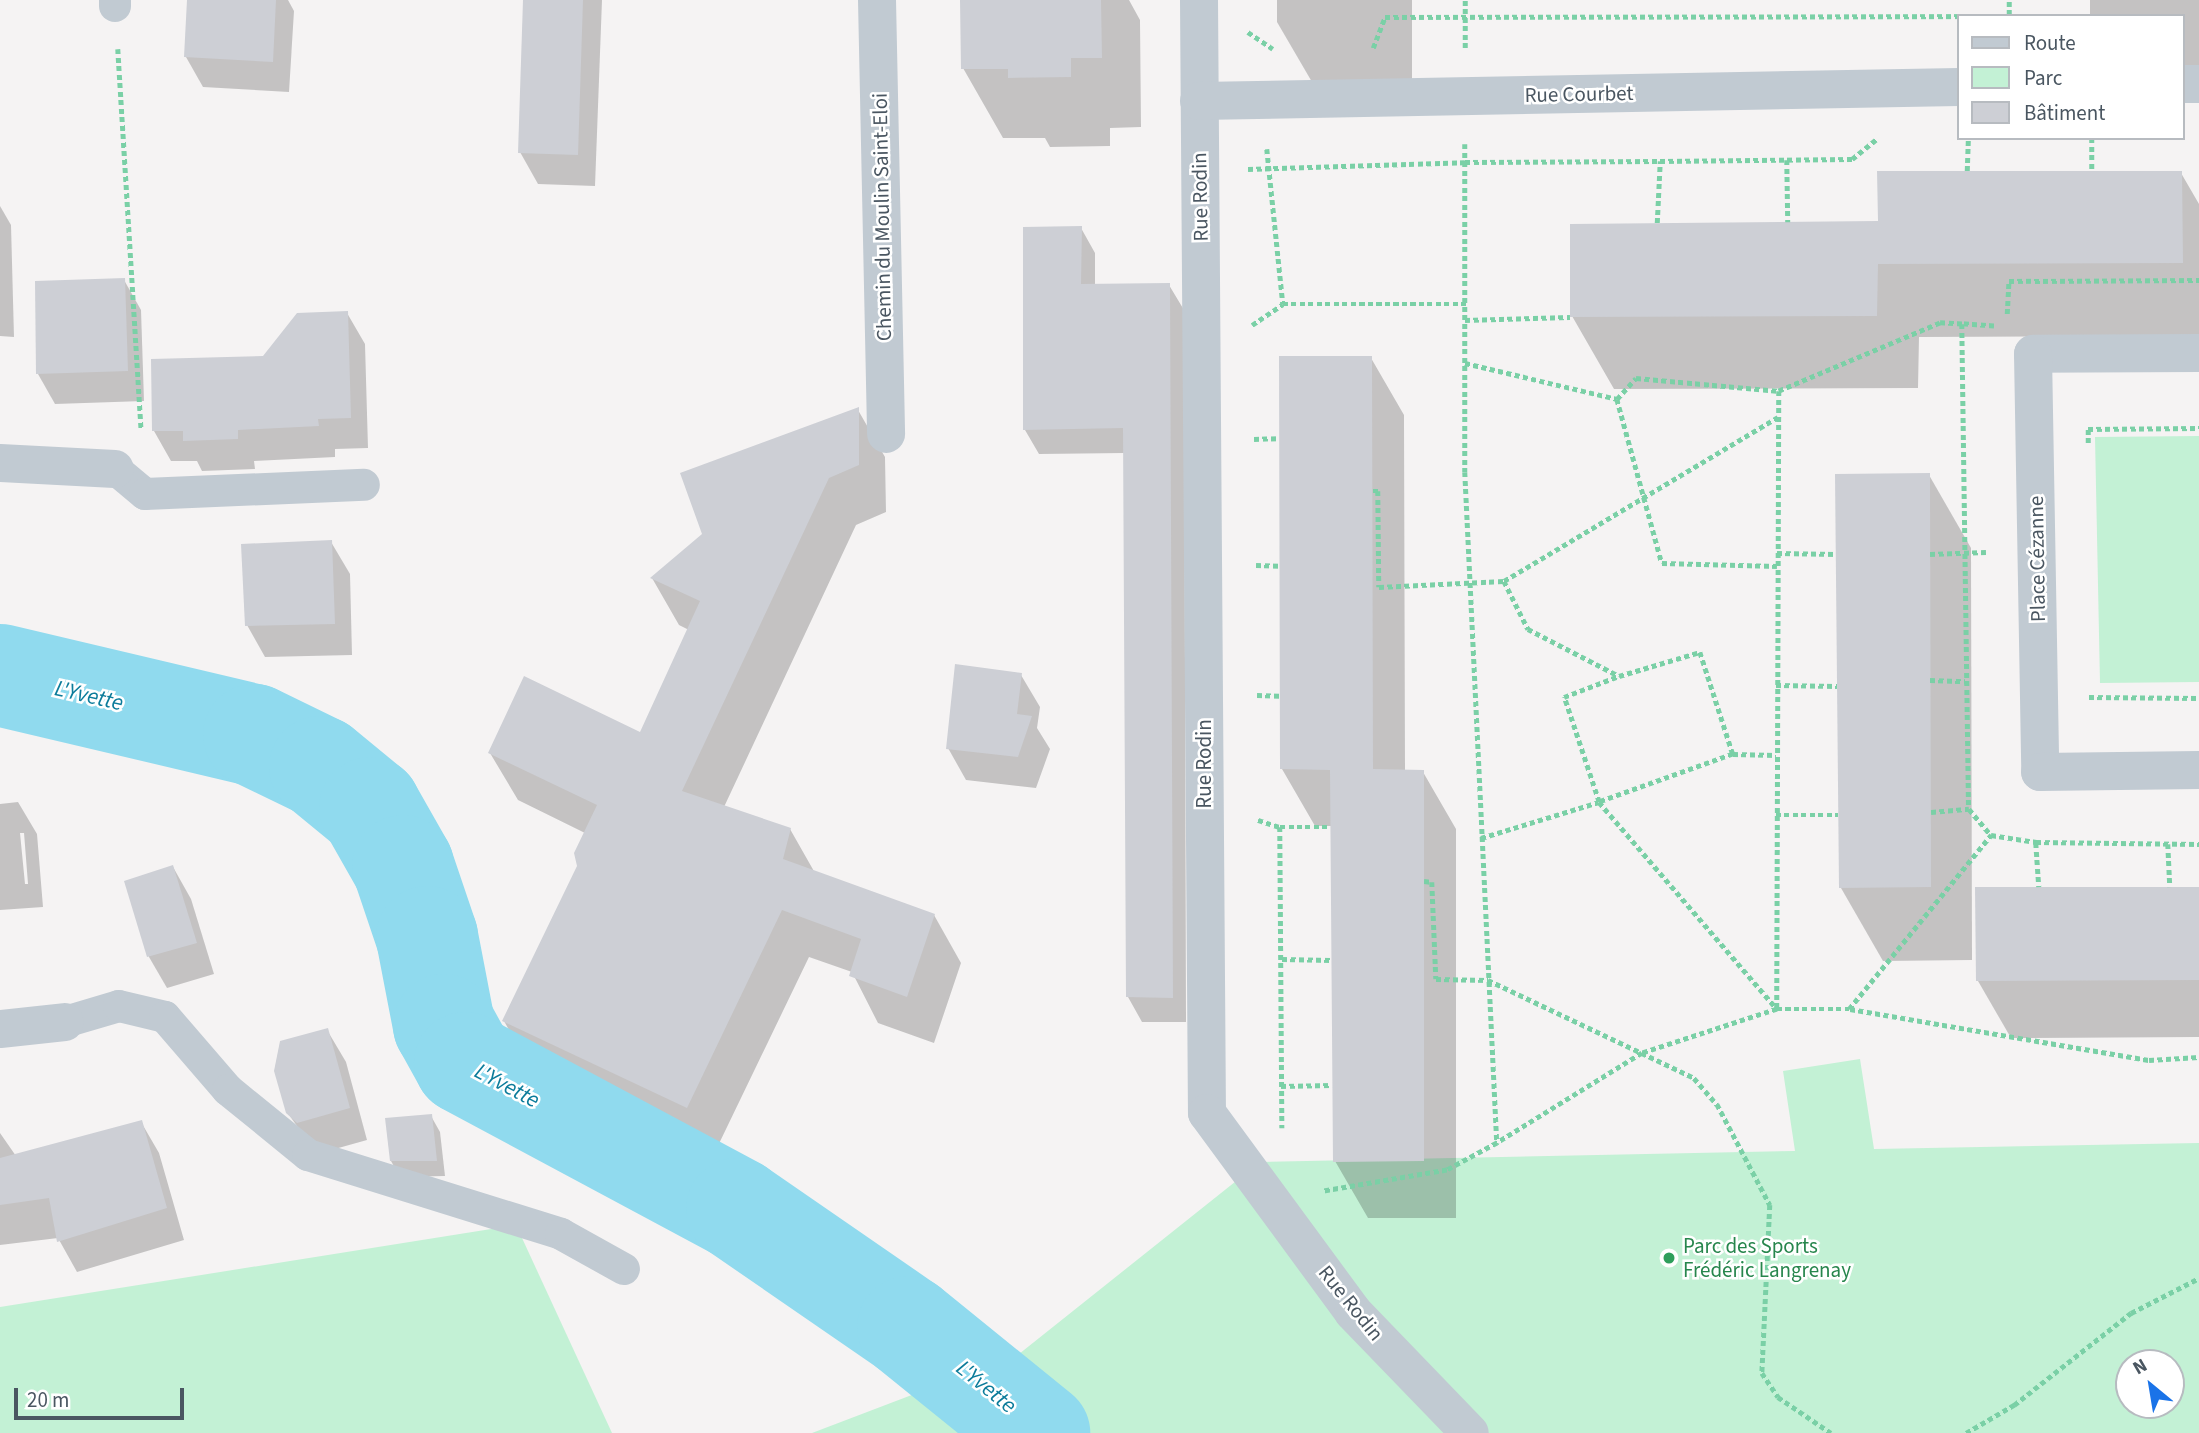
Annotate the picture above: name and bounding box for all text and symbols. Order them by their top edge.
legend [1958,14,2185,140]
text: Route [2024,28,2076,58]
text: Parc [2024,63,2062,93]
street label: Rue Courbet [1524,80,1634,108]
street label: Chemin du Moulin Saint-Eloi [867,93,897,341]
text: Bâtiment [2024,98,2105,128]
street label: Rue Rodin [1187,152,1213,242]
street label: Place Cézanne [2023,496,2051,622]
water label: L'Yvette [52,675,126,717]
street label: Rue Rodin [1191,719,1217,809]
water label: L'Yvette [470,1057,544,1115]
place label: Parc des Sports Frédéric Langrenay [1683,1233,1851,1283]
marker: Parc des Sports Frédéric Langrenay [1661,1250,1677,1266]
street label: Rue Rodin [1313,1260,1389,1346]
north arrow [2115,1349,2185,1419]
text: N [2128,1352,2152,1382]
water label: L'Yvette [950,1354,1022,1420]
scale bar [18,1374,187,1418]
text: 20 m [27,1385,69,1415]

